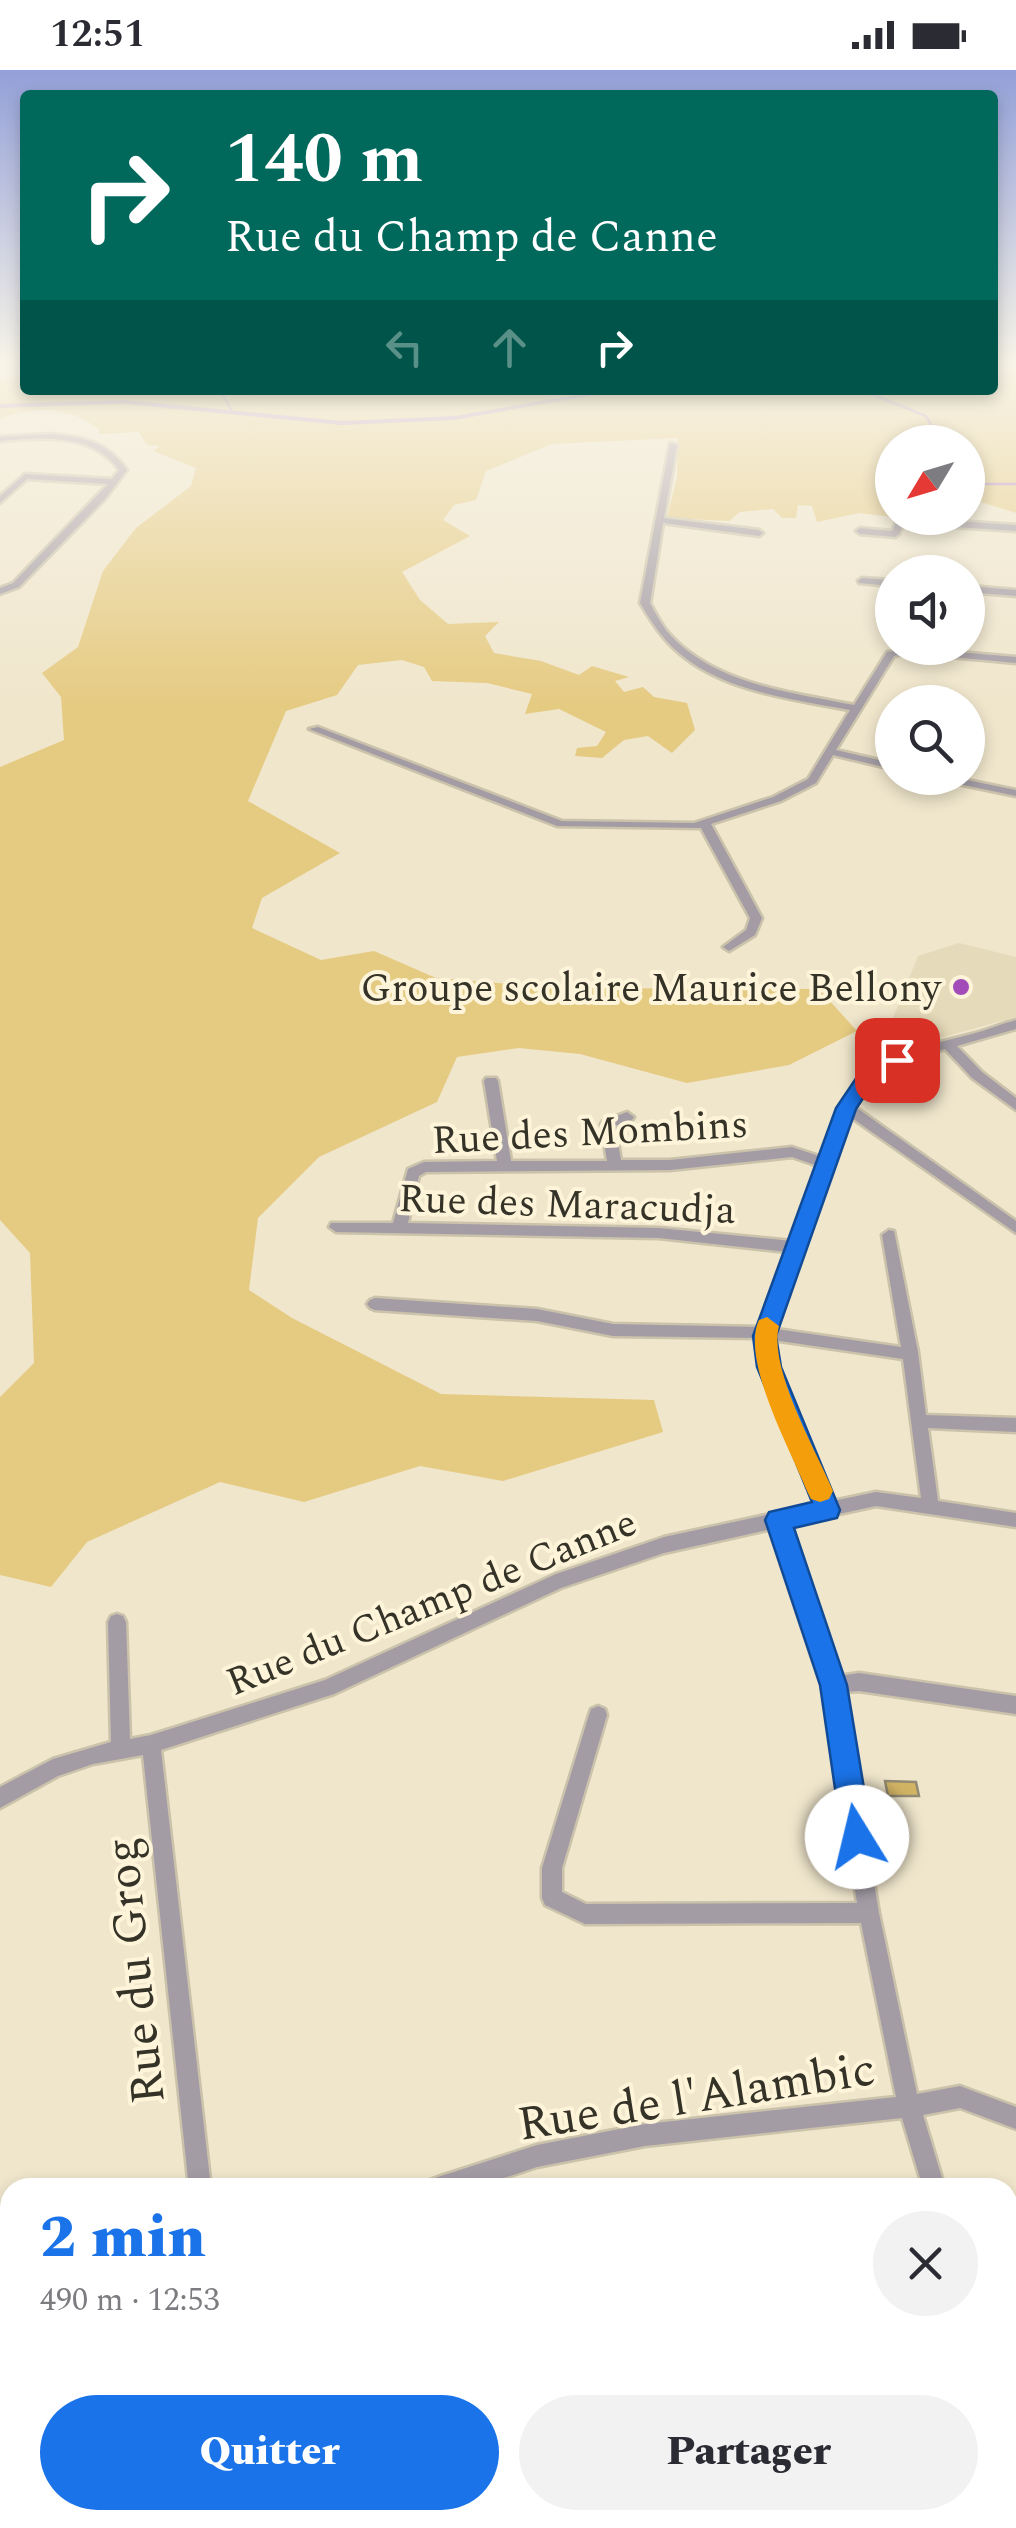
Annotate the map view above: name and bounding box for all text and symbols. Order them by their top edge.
text: 12:51 [50,6,145,64]
text: 140 m [225,107,423,213]
icon: right [60,130,190,260]
text: Rue du Champ de Canne [225,203,718,272]
icon: left [377,320,432,375]
icon: ahead [482,320,537,375]
icon: right [587,320,642,375]
north arrow [875,425,985,535]
map controls [875,425,985,795]
button: sound [875,555,985,665]
button: search [875,685,985,795]
place label: Groupe scolaire Maurice Bellony [360,959,943,1020]
marker: Groupe scolaire Maurice Bellony [950,976,972,998]
pin [855,1018,940,1103]
icon: arrive [870,1033,925,1088]
street label: Rue des Mombins [430,1095,750,1172]
street label: Rue des Maracudja [397,1169,737,1242]
street label: Rue du Champ de Canne [217,1493,646,1714]
position arrow [805,1785,909,1889]
street label: Rue du Grog [85,1834,186,2108]
street label: Rue de l'Alambic [512,2033,880,2162]
text: 2 min [40,2192,206,2284]
button: close [873,2211,978,2316]
text: 490 m · 12:53 [40,2276,220,2325]
button: Quitter [40,2395,499,2510]
button: Partager [519,2395,978,2510]

